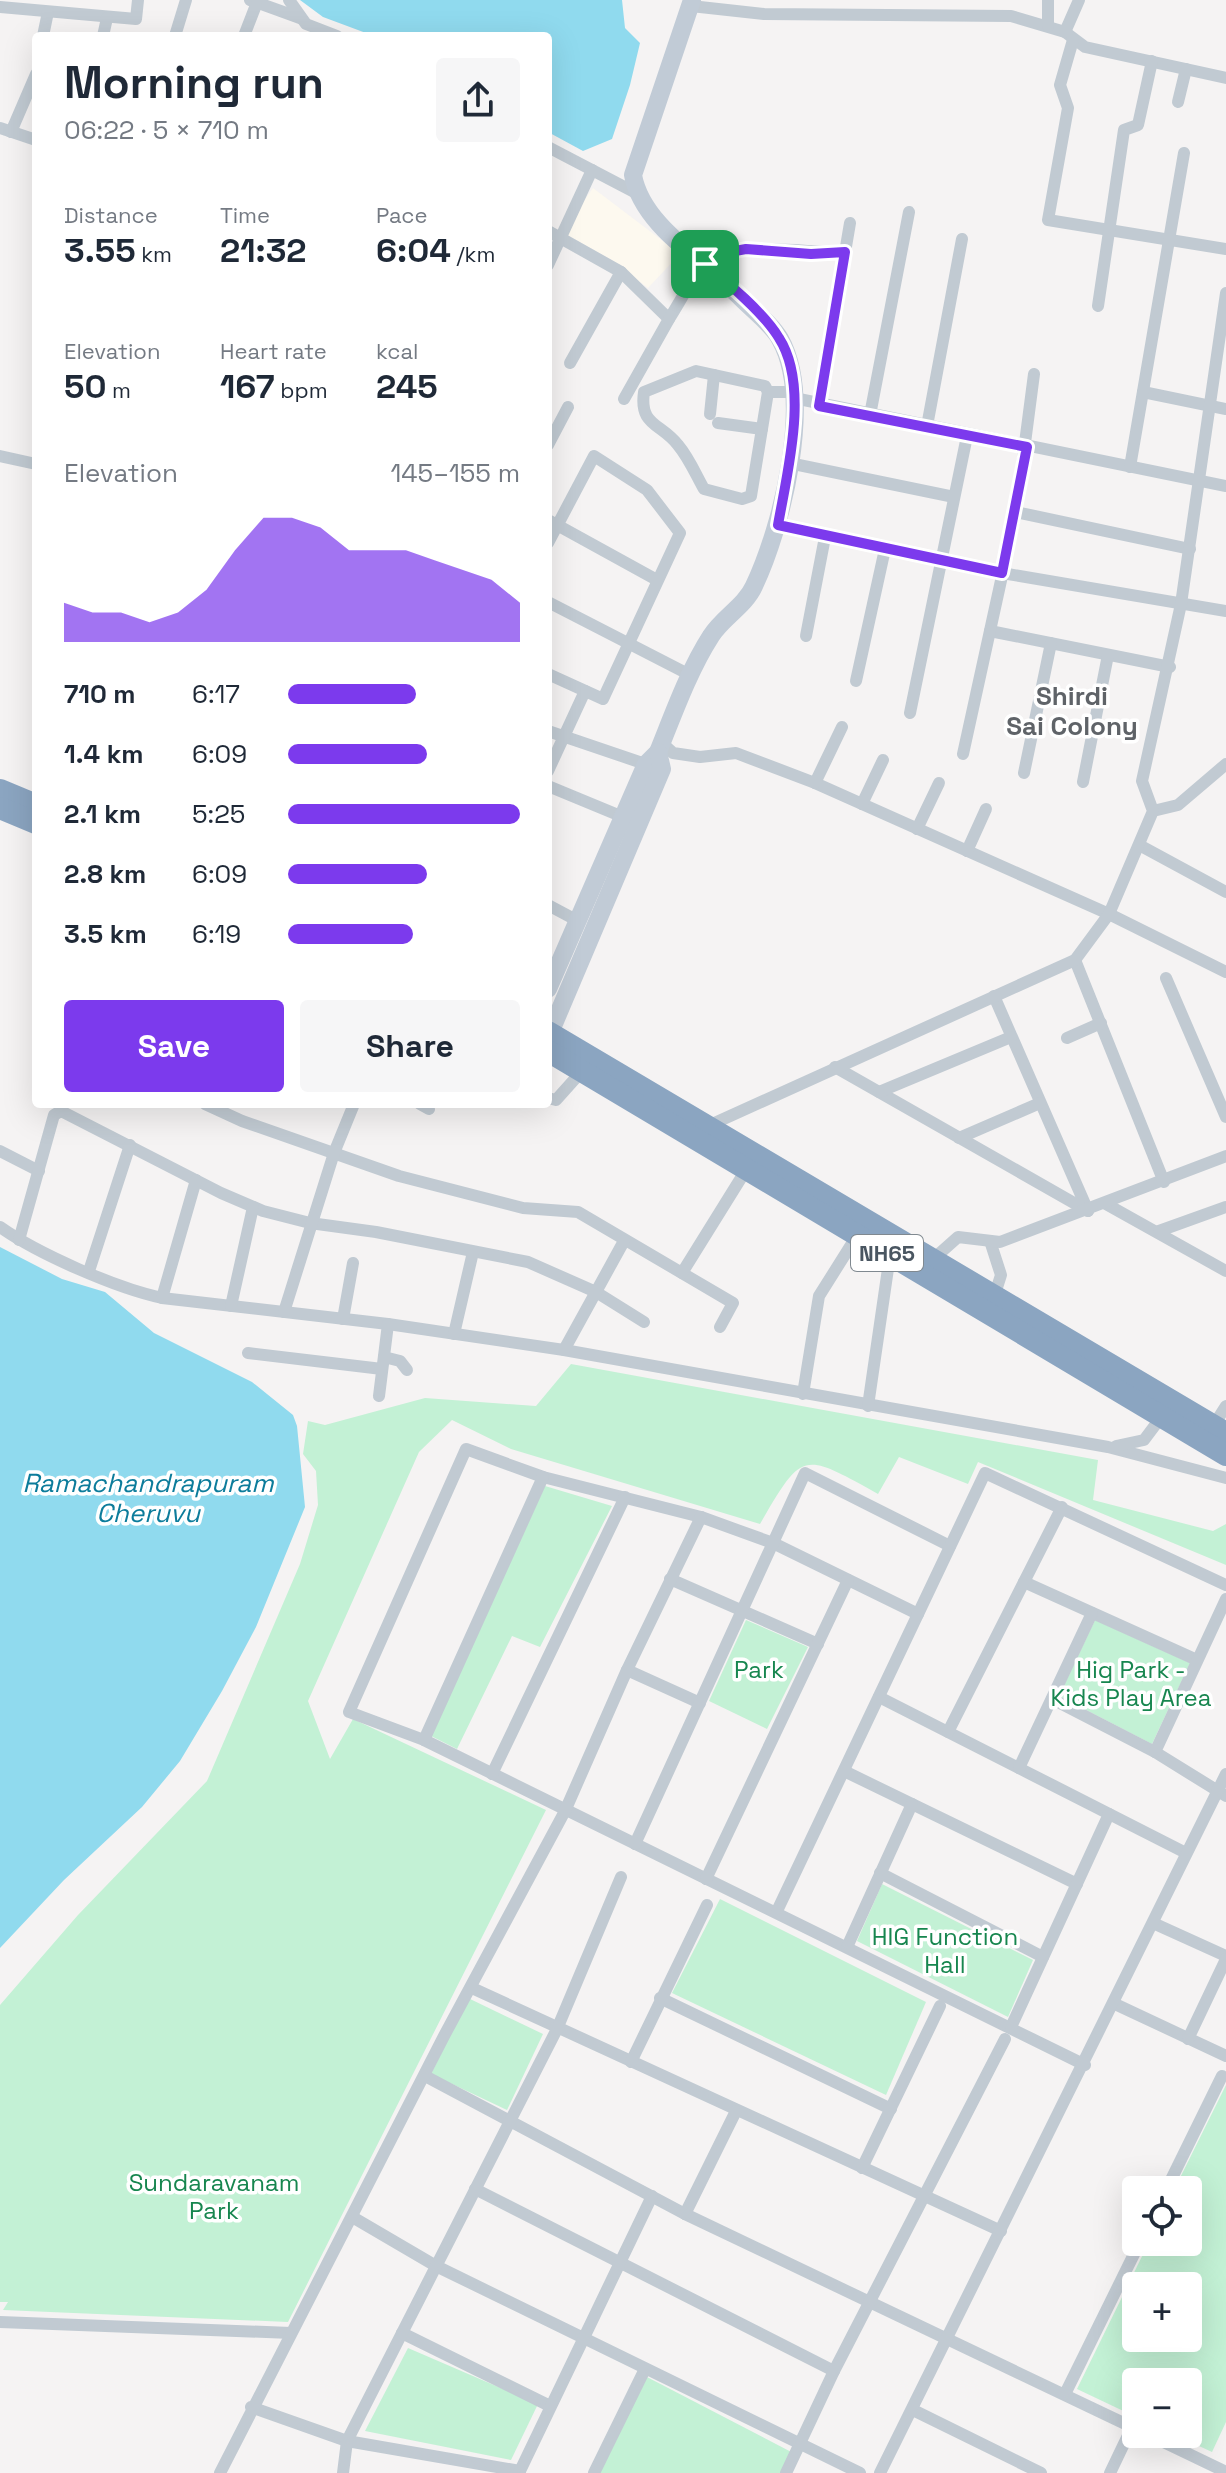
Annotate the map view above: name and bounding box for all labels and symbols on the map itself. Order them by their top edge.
pin [671,230,739,298]
district label: Shirdi Sai Colony [1006,679,1138,743]
road number: NH65 [851,1235,923,1271]
water label: Ramachandrapuram Cheruvu [22,1466,274,1530]
park label: Park [734,1654,784,1685]
park label: Hig Park - Kids Play Area [1051,1654,1212,1713]
park label: HIG Function Hall [872,1921,1018,1980]
park label: Sundaravanam Park [129,2167,299,2226]

